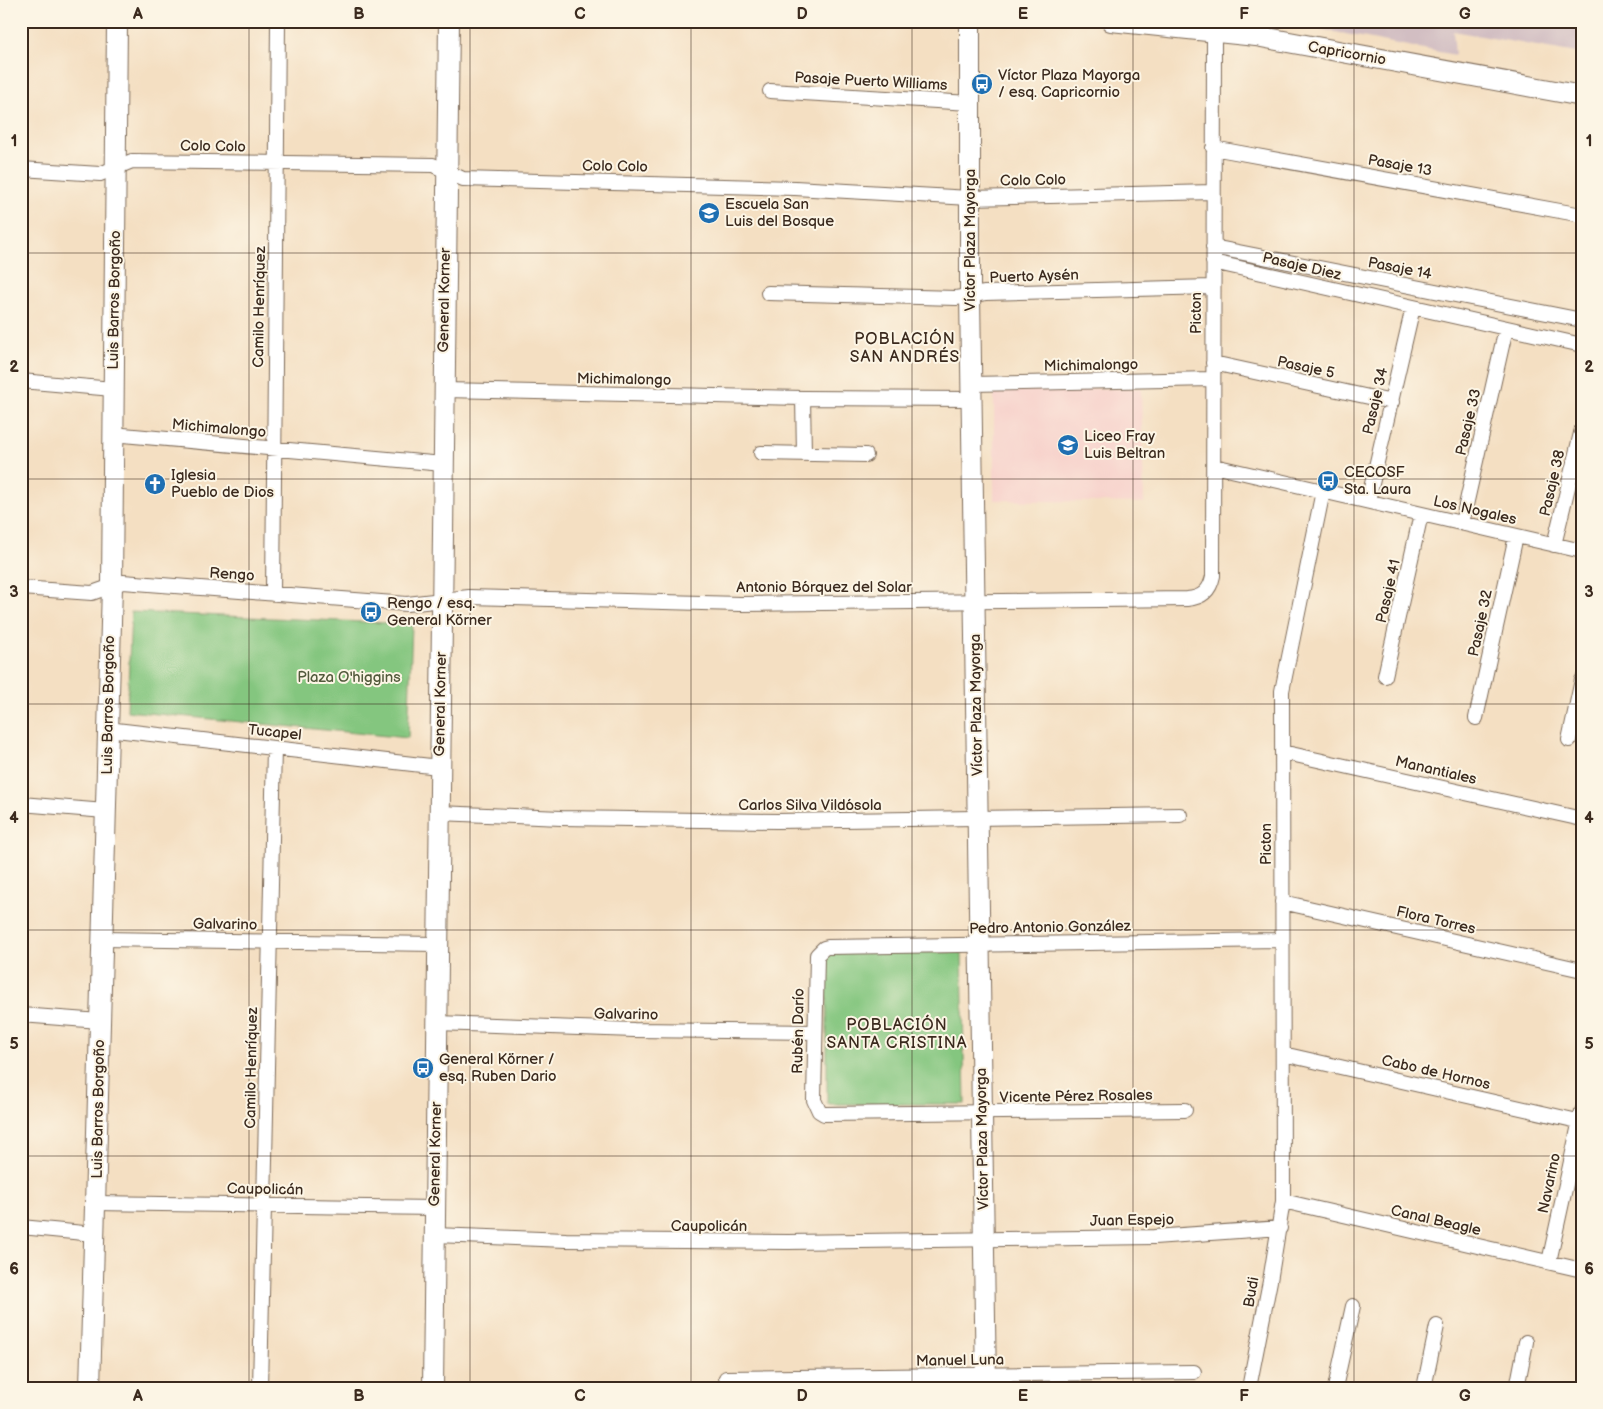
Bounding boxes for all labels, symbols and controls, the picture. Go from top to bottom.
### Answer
text: A [132,5,143,24]
text: B [353,5,365,24]
text: C [574,5,586,24]
text: D [796,5,808,24]
text: E [1018,5,1028,24]
text: F [1239,5,1249,24]
text: G [1459,5,1471,24]
street label: Capricornio [1306,37,1388,70]
place label: Víctor Plaza Mayorga / esq. Capricornio [998,66,1140,102]
street label: Pasaje Puerto Williams [794,68,949,95]
bus stop icon: Víctor Plaza Mayorga / esq. Capricornio [970,72,994,96]
text: 1 [11,132,17,151]
text: 1 [1586,132,1592,151]
street label: Colo Colo [180,136,246,157]
street label: Pasaje 13 [1366,151,1433,180]
street label: Colo Colo [582,156,648,177]
street label: Víctor Plaza Mayorga [961,169,980,311]
street label: Colo Colo [1000,170,1066,191]
place label: Escuela San Luis del Bosque [725,195,834,231]
school or university icon: Escuela San Luis del Bosque [697,201,721,225]
street label: Luis Barros Borgoño [104,230,125,370]
street label: Camilo Henríquez [249,245,270,368]
street label: General Korner [434,247,455,353]
street label: Pasaje Diez [1261,248,1344,285]
street label: Pasaje 14 [1366,253,1433,284]
street label: Puerto Aysén [989,265,1079,288]
street label: Picton [1187,292,1206,334]
district label: POBLACIÓN SAN ANDRÉS [850,328,960,367]
street label: Pasaje 5 [1275,352,1336,383]
street label: Michimalongo [1044,355,1138,376]
text: 2 [9,358,19,377]
text: 2 [1584,358,1594,377]
street label: Pasaje 34 [1359,366,1392,436]
street label: Michimalongo [577,369,671,390]
street label: Pasaje 33 [1452,387,1485,457]
street label: Michimalongo [171,415,267,442]
place label: Liceo Fray Luis Beltran [1084,427,1165,463]
school or university icon: Liceo Fray Luis Beltran [1056,433,1080,457]
street label: Pasaje 38 [1536,448,1569,518]
place label: CECOSF Sta. Laura [1344,463,1411,499]
place label: Iglesia Pueblo de Dios [171,466,274,502]
bus stop icon: CECOSF Sta. Laura [1316,469,1340,493]
church icon: Iglesia Pueblo de Dios [143,472,167,496]
street label: Los Nogales [1431,492,1519,529]
street label: Pasaje 41 [1372,557,1405,625]
street label: Rengo [209,563,255,586]
street label: Antonio Bórquez del Solar [736,578,912,597]
text: 3 [9,583,19,602]
text: 3 [1584,583,1594,602]
street label: Pasaje 32 [1464,588,1497,658]
place label: Rengo / esq. General Körner [387,594,492,630]
bus stop icon: Rengo / esq. General Körner [359,600,383,624]
street label: Víctor Plaza Mayorga [966,634,987,776]
street label: Luis Barros Borgoño [98,635,119,775]
street label: General Korner [430,651,451,757]
park label: Plaza O'higgins [297,668,401,687]
street label: Tucapel [247,720,303,745]
street label: Manantiales [1393,752,1479,789]
street label: Carlos Silva Vildósola [738,796,882,815]
text: 4 [9,809,19,828]
text: 4 [1584,809,1594,828]
street label: Picton [1257,823,1276,865]
street label: Flora Torres [1394,902,1478,939]
street label: Galvarino [193,914,257,935]
street label: Pedro Antonio González [969,917,1132,938]
street label: Rubén Darío [788,988,809,1074]
street label: Galvarino [594,1004,658,1025]
street label: Camilo Henríquez [241,1006,262,1129]
district label: POBLACIÓN SANTA CRISTINA [826,1014,968,1053]
text: 5 [9,1035,19,1054]
text: 5 [1584,1035,1594,1054]
street label: Luis Barros Borgoño [88,1039,109,1179]
place label: General Körner / esq. Ruben Dario [439,1050,557,1086]
street label: Cabo de Hornos [1380,1051,1493,1094]
bus stop icon: General Körner / esq. Ruben Dario [411,1056,435,1080]
street label: Víctor Plaza Mayorga [972,1068,993,1210]
street label: Vicente Pérez Rosales [999,1086,1153,1107]
street label: General Korner [425,1101,446,1207]
street label: Navarino [1534,1151,1565,1215]
street label: Caupolicán [227,1179,303,1200]
street label: Canal Beagle [1389,1201,1483,1240]
street label: Juan Espejo [1090,1210,1174,1231]
street label: Caupolicán [671,1217,747,1236]
text: 6 [9,1260,19,1279]
text: 6 [1584,1260,1594,1279]
street label: Budi [1239,1275,1264,1309]
street label: Manuel Luna [916,1350,1004,1371]
text: A [132,1387,143,1406]
text: B [353,1387,365,1406]
text: C [574,1387,586,1406]
text: D [796,1387,808,1406]
text: E [1018,1387,1028,1406]
text: F [1239,1387,1249,1406]
text: G [1459,1387,1471,1406]

